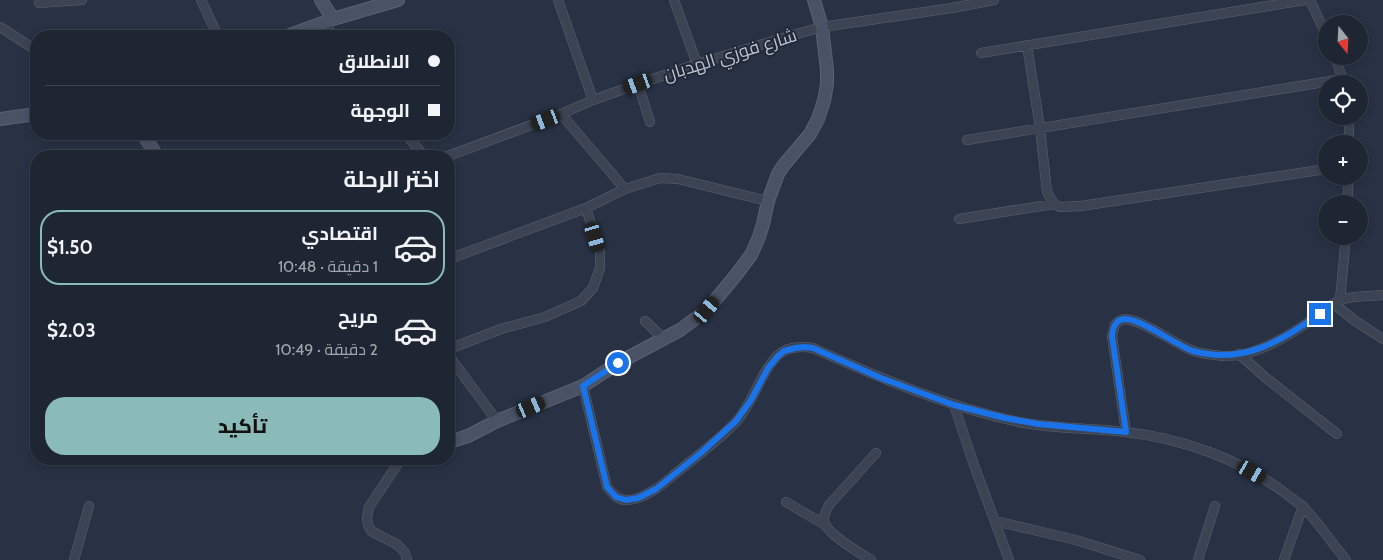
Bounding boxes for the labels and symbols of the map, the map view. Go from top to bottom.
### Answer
north arrow [1318,15,1368,65]
street label: شارع فوزي الهدبان [661,24,800,89]
car [621,72,654,96]
car [529,108,562,132]
car [583,220,606,254]
car [691,294,722,326]
route end [1309,303,1331,325]
route start [607,352,629,374]
car [514,394,547,420]
car [1235,458,1268,486]

